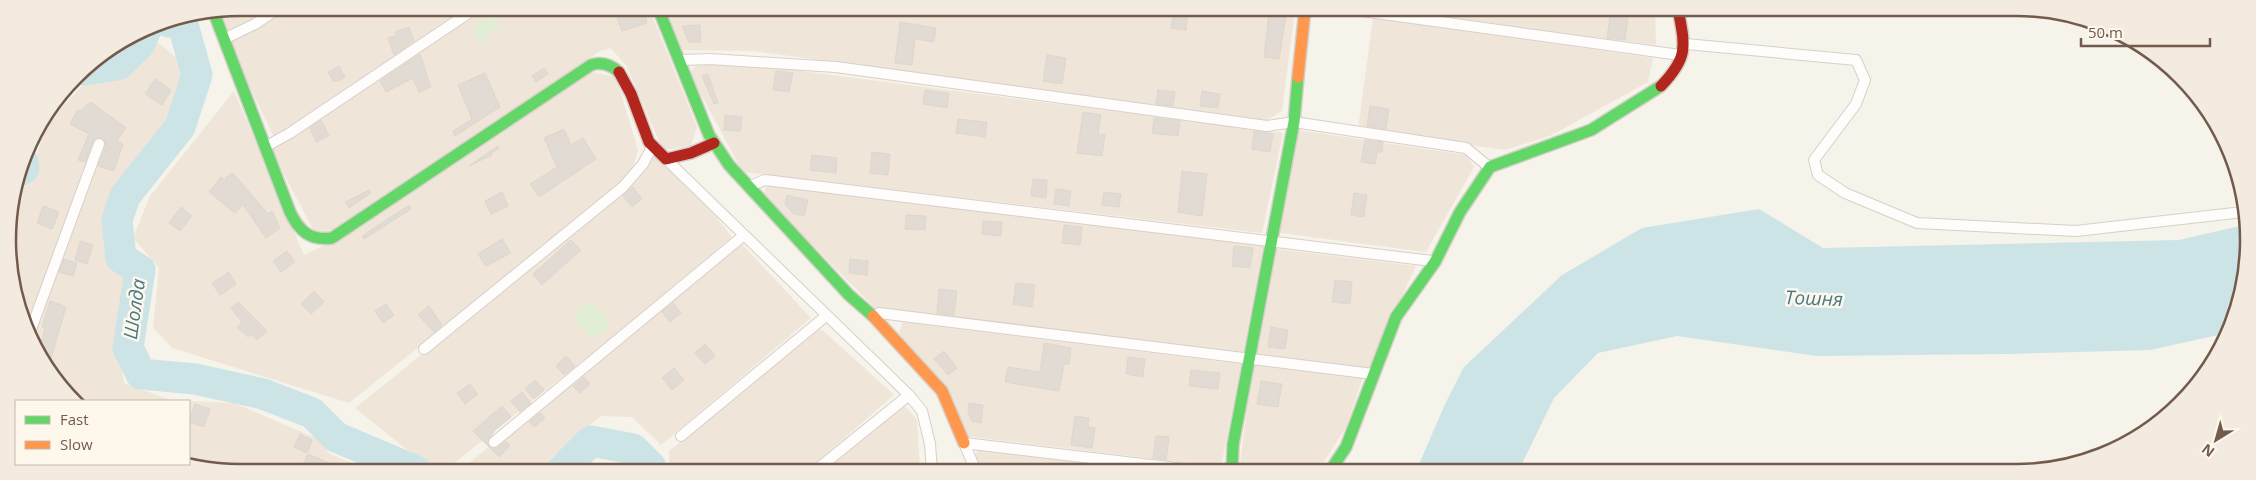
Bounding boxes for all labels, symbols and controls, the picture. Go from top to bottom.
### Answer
scale bar [2081,15,2210,47]
text: 50 m [2088,22,2123,42]
water label: Шолда [117,277,151,341]
water label: Тошня [1785,284,1843,312]
legend [15,400,190,465]
text: Fast [60,409,89,429]
north arrow [2191,415,2241,465]
text: Slow [60,434,93,454]
text: N [2198,440,2218,462]

